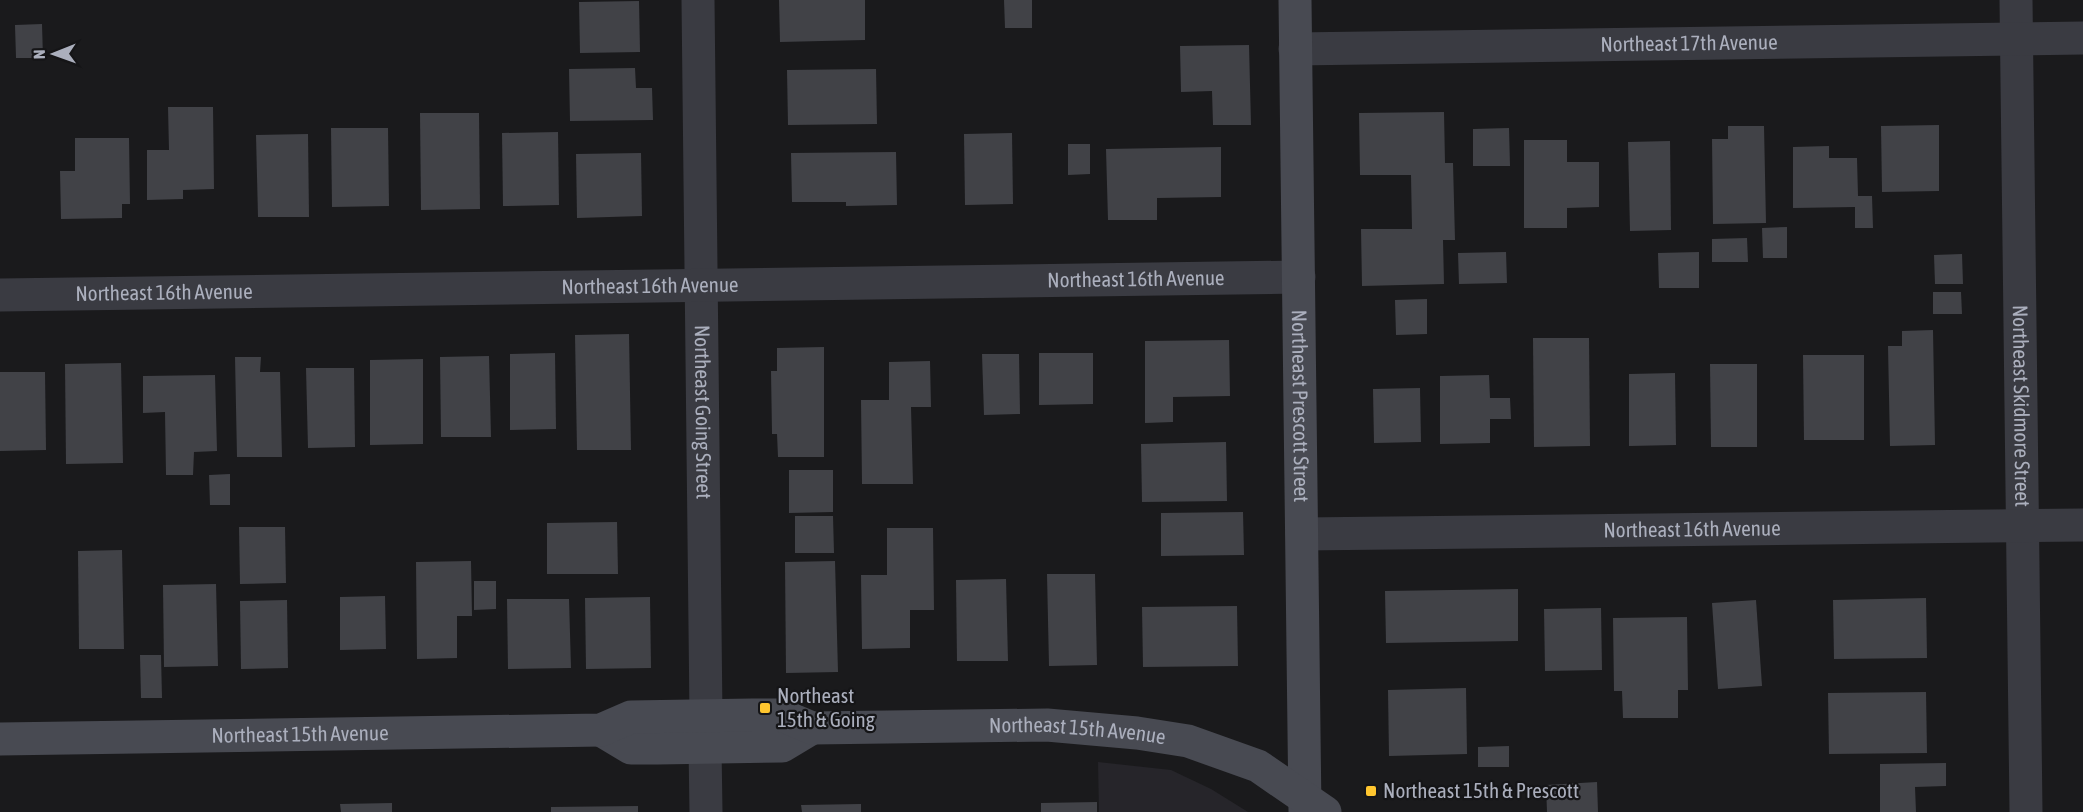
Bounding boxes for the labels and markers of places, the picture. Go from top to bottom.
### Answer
place label: Northeast 15th & Going [777,683,875,731]
marker: Northeast 15th & Going [758,701,772,715]
place label: Northeast 15th & Prescott [1383,778,1579,802]
marker: Northeast 15th & Prescott [1364,784,1378,798]

